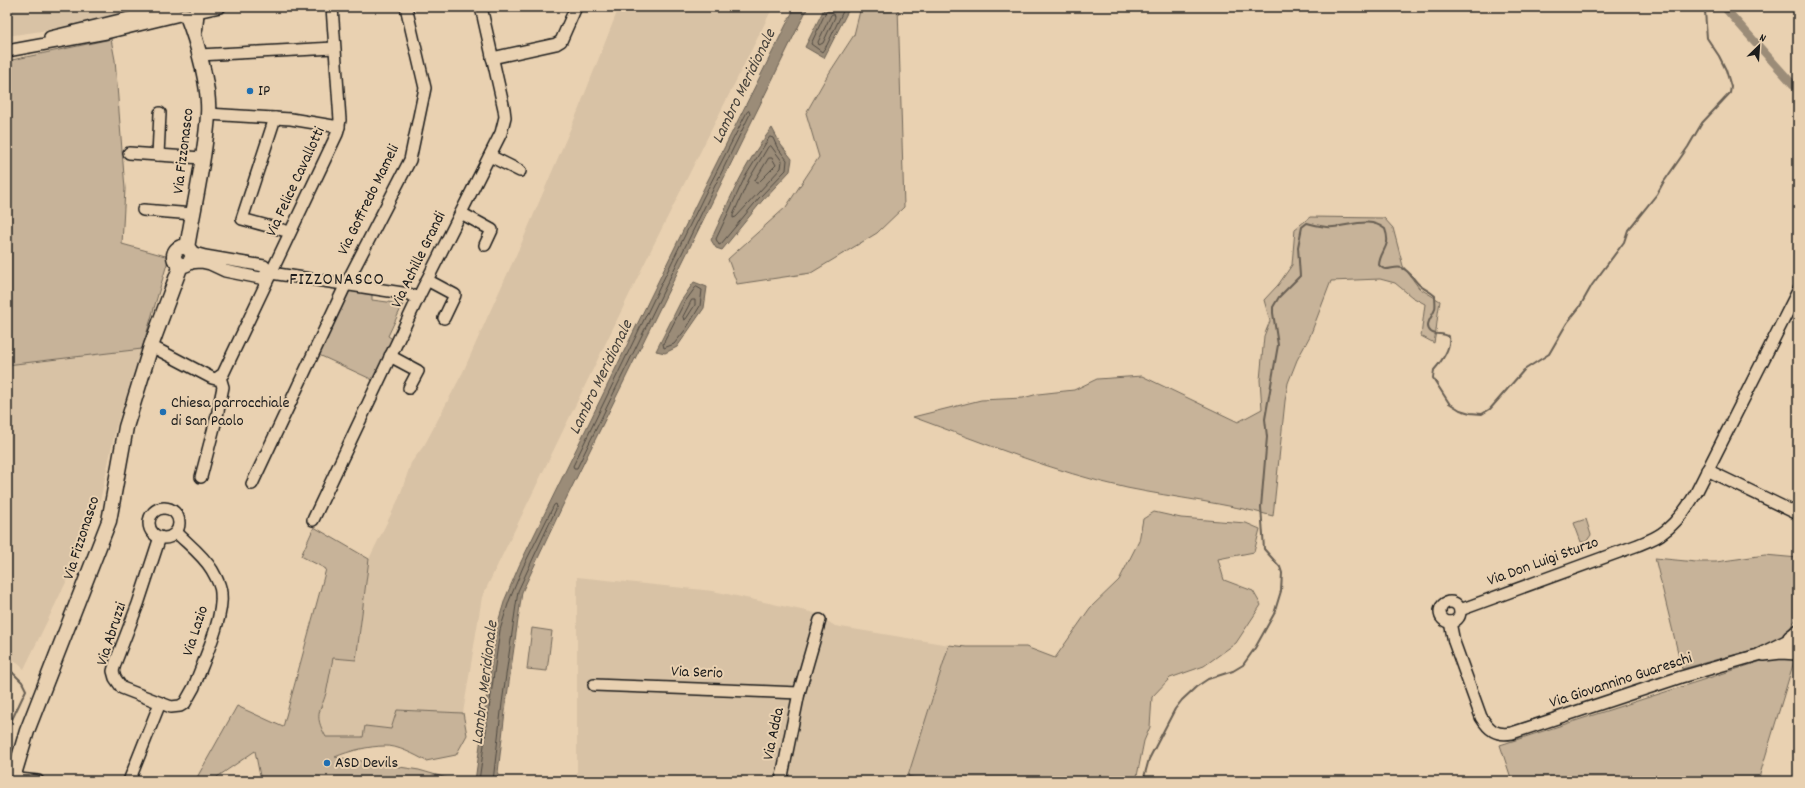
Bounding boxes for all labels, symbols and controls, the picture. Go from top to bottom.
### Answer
water label: Lambro Meridionale [707,24,784,148]
north arrow [1739,26,1779,66]
text: N [1757,30,1769,47]
place label: IP [258,80,270,103]
marker: IP [245,86,255,96]
street label: Via Fizzonasco [167,107,201,195]
street label: Via Felice Cavallotti [260,123,332,241]
street label: Via Goffredo Mameli [332,141,406,259]
street label: Via Achille Grandi [386,208,452,312]
district label: FIZZONASCO [289,268,385,293]
water label: Lambro Meridionale [564,315,641,439]
place label: Chiesa parrocchiale di San Paolo [171,392,289,433]
marker: Chiesa parrocchiale di San Paolo [158,407,168,417]
street label: Via Fizzonasco [58,493,106,583]
street label: Via Don Luigi Sturzo [1484,531,1602,593]
street label: Via Abruzzi [91,599,133,669]
street label: Via Lazio [177,603,215,659]
water label: Lambro Meridionale [466,618,506,746]
street label: Via Giovannino Guareschi [1547,647,1695,715]
street label: Via Serio [671,661,723,685]
street label: Via Adda [757,705,791,762]
place label: ASD Devils [335,752,398,775]
marker: ASD Devils [322,758,332,768]

